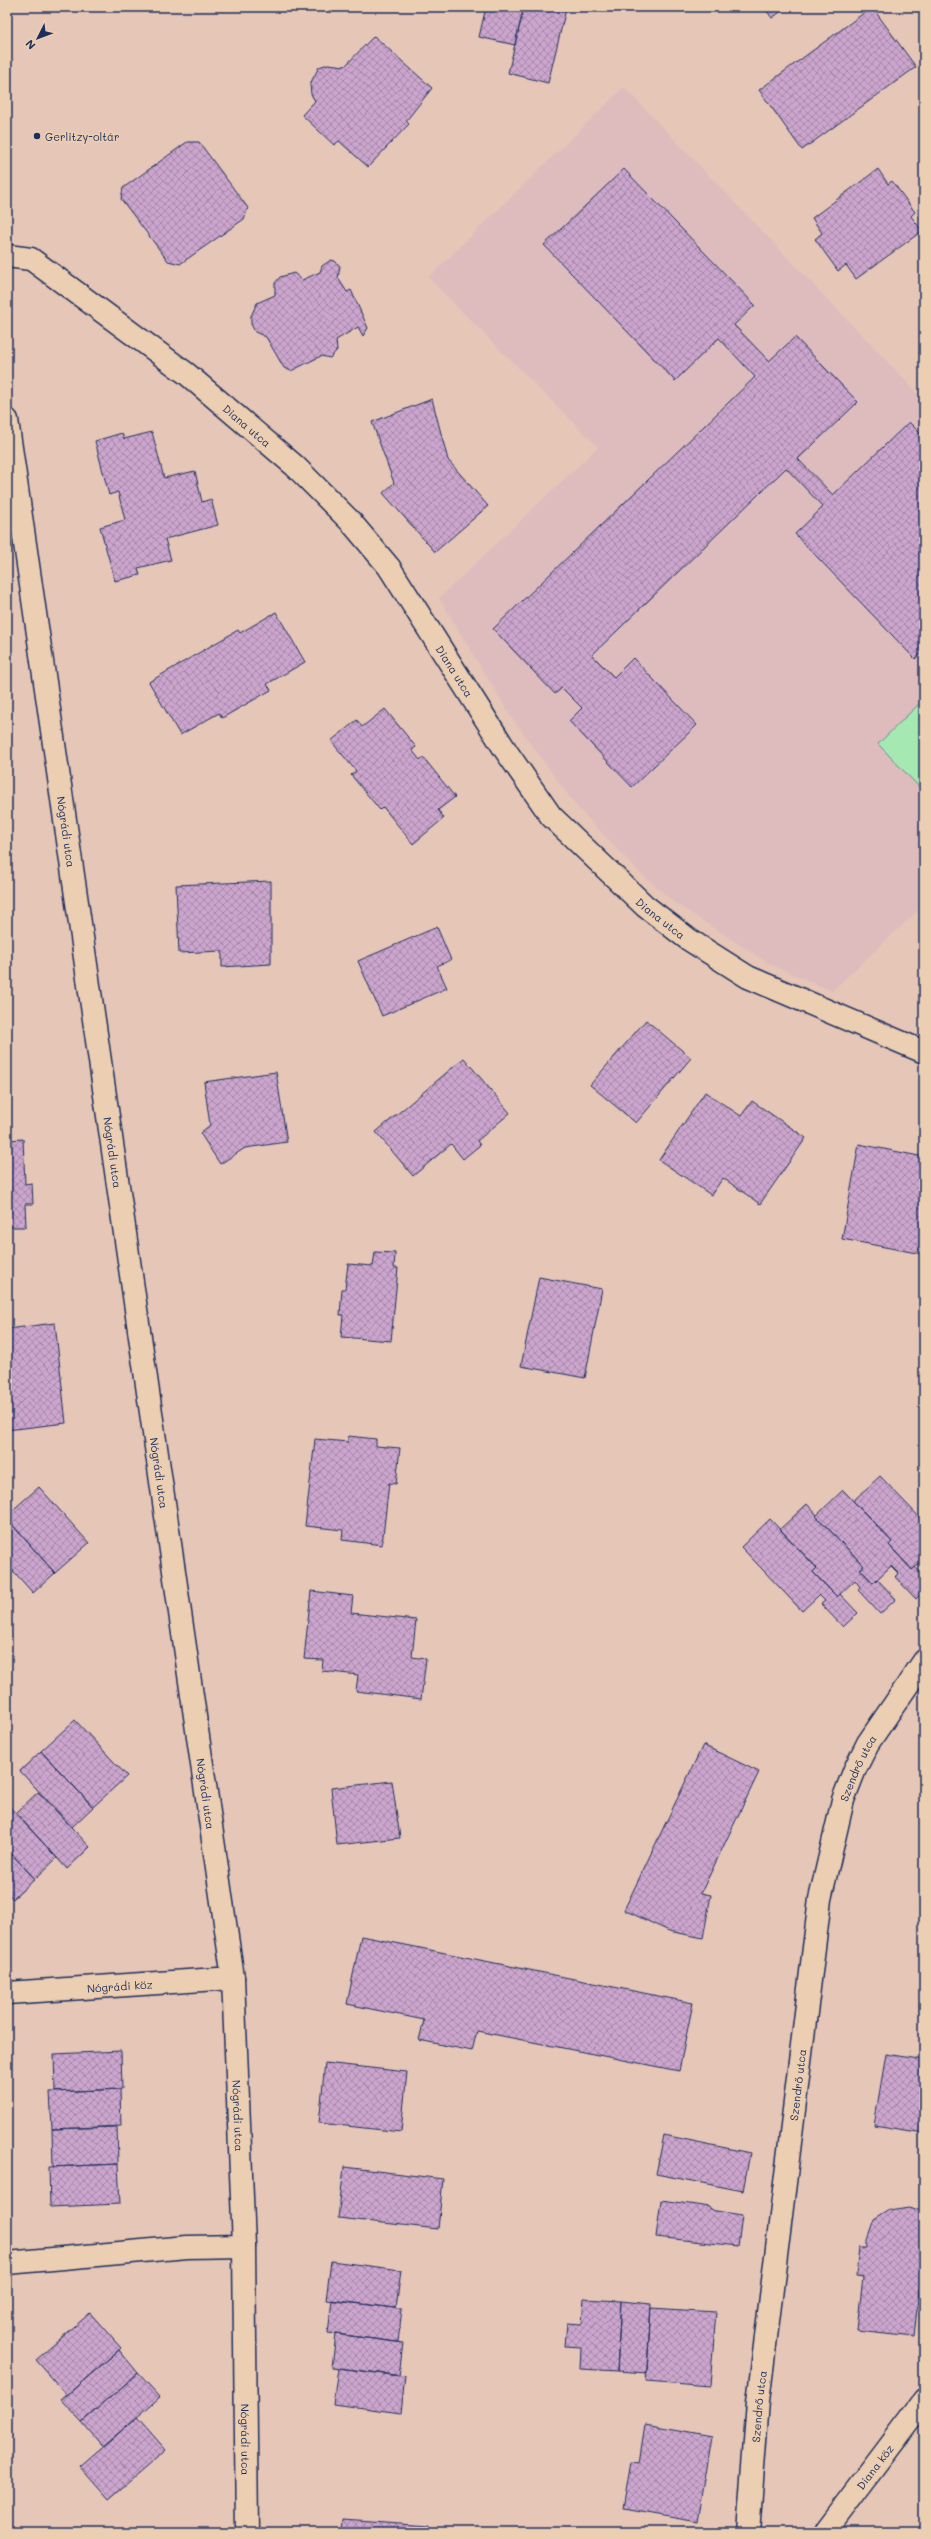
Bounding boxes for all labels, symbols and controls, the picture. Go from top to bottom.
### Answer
north arrow [18,18,58,58]
text: N [22,37,39,53]
place label: Gerlitzy-oltár [45,129,119,144]
marker: Gerlitzy-oltár [32,131,42,141]
street label: Diana utca [220,401,274,450]
street label: Diana utca [433,642,477,700]
street label: Nógrádi utca [54,795,79,868]
street label: Diana utca [633,894,689,942]
street label: Nógrádi utca [101,1116,126,1189]
street label: Nógrádi utca [147,1437,172,1510]
street label: Szendrő utca [836,1731,879,1803]
street label: Nógrádi utca [194,1757,219,1830]
street label: Nógrádi köz [86,1976,153,1995]
street label: Szendrő utca [785,2048,809,2121]
street label: Nógrádi utca [230,2080,248,2152]
street label: Szendrő utca [747,2370,769,2443]
street label: Nógrádi utca [238,2404,254,2475]
street label: Diana köz [853,2441,896,2492]

